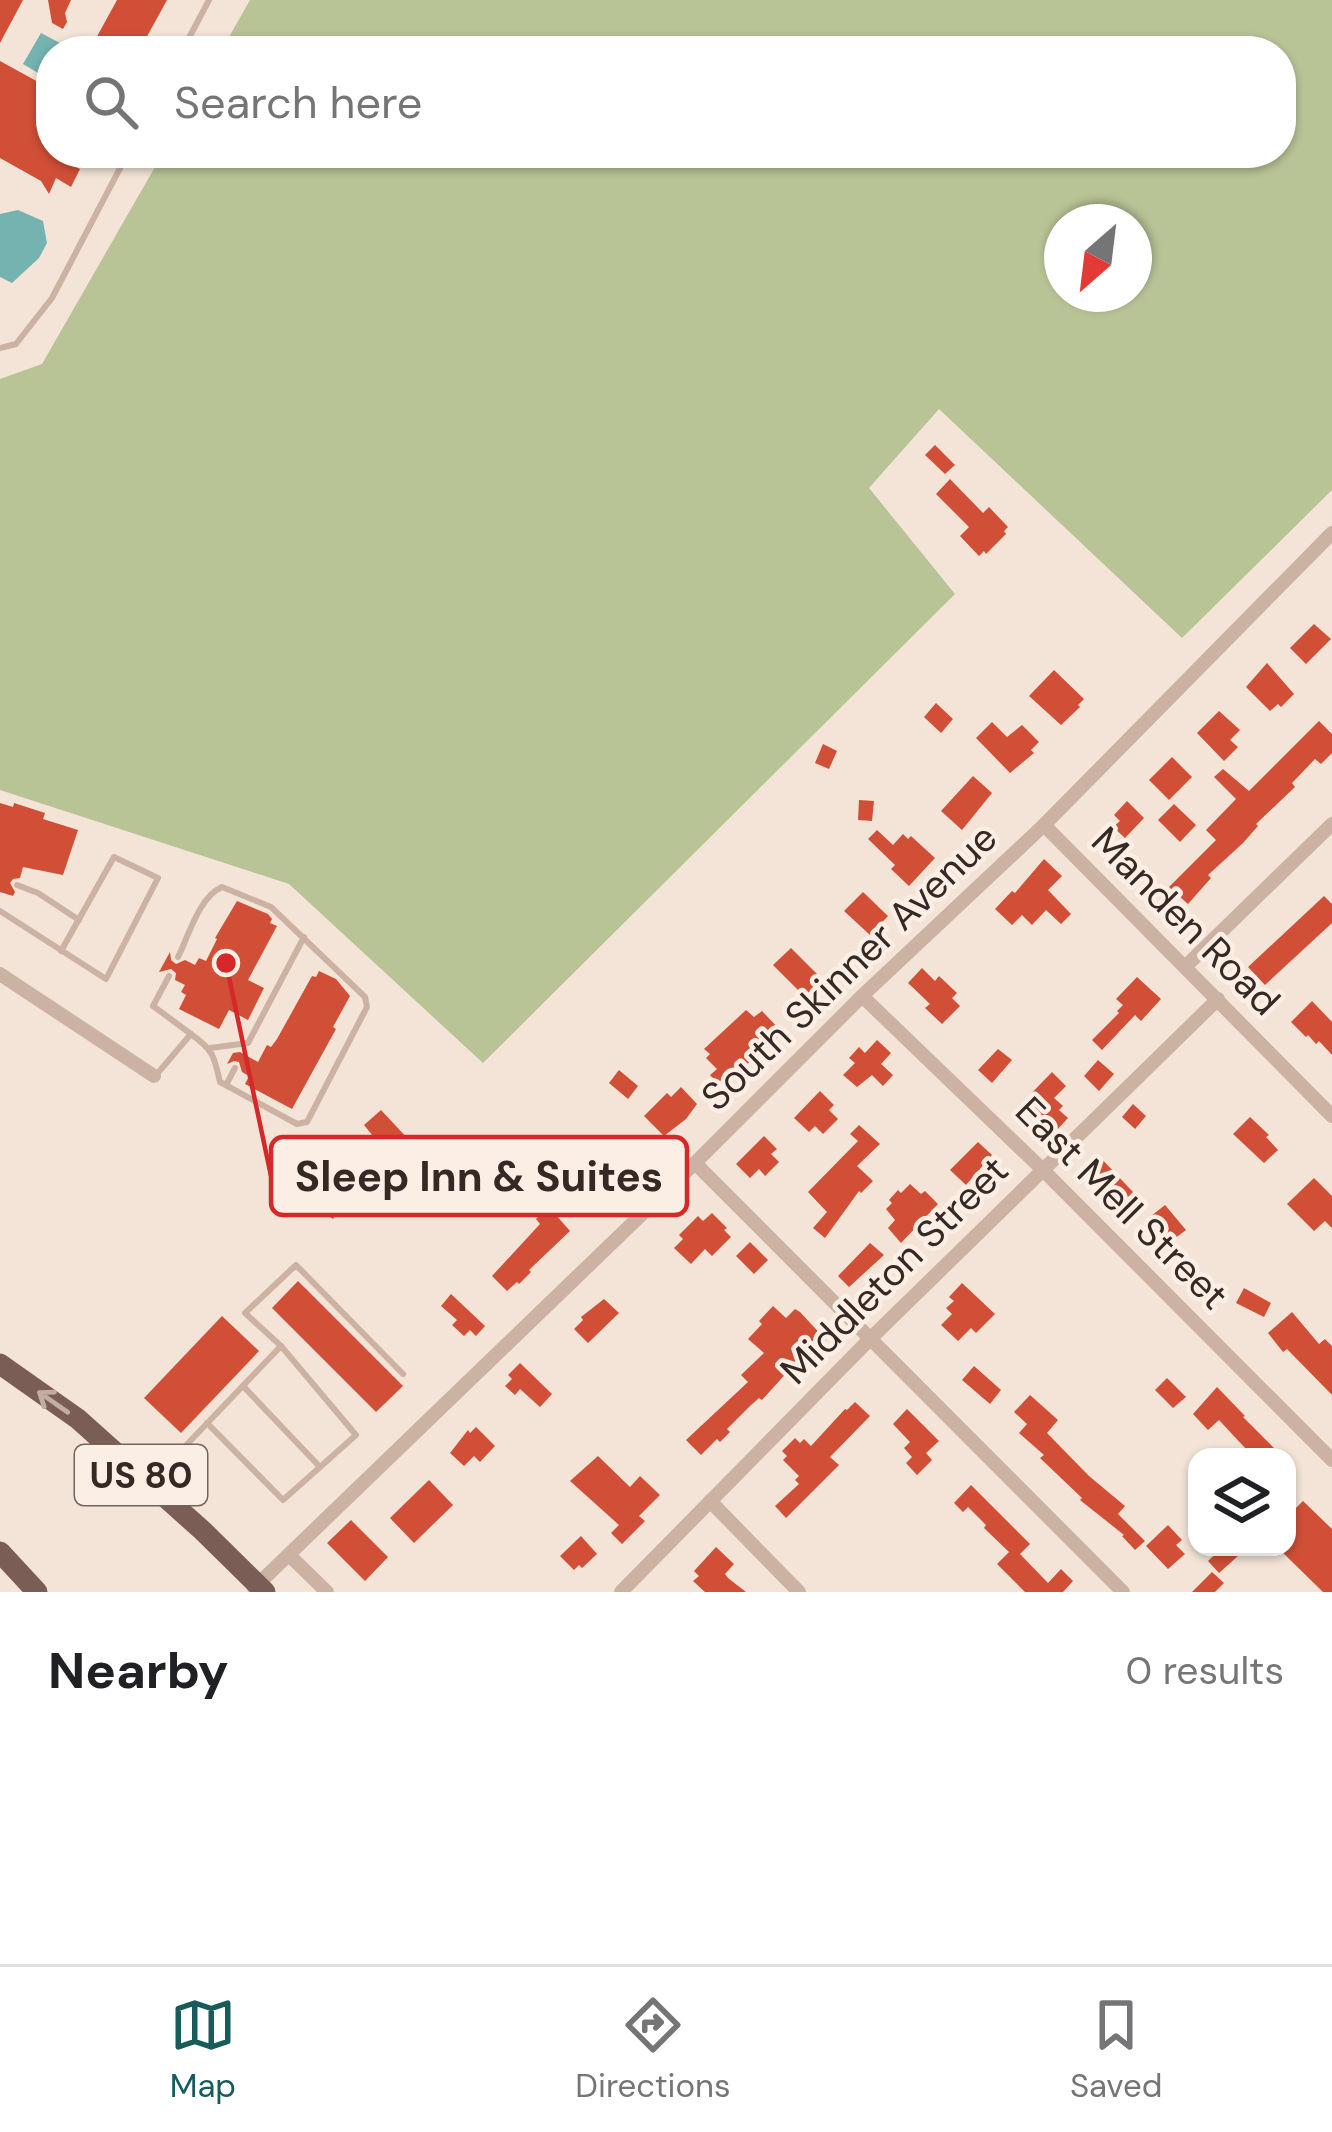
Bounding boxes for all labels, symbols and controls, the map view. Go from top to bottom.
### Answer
search box [36,36,1296,168]
icon: search [78,69,144,135]
text: Search here [174,73,422,132]
north arrow [1044,204,1152,312]
street label: South Skinner Avenue [690,812,1008,1122]
street label: Manden Road [1081,816,1291,1026]
street label: East Mell Street [1005,1086,1239,1320]
callout: Sleep Inn & Suites [271,1137,687,1215]
street label: Middleton Street [769,1145,1019,1395]
text: Sleep Inn & Suites [295,1149,663,1204]
one-way arrow [37,1389,70,1415]
road number: US 80 [75,1445,207,1505]
map controls [1188,1448,1296,1556]
button: layers [1188,1448,1296,1556]
text: Nearby [48,1637,229,1704]
text: 0 results [1126,1645,1284,1696]
tab: Map [170,1992,236,2107]
tab: Directions [575,1992,731,2107]
tab: Saved [1070,1992,1162,2107]

